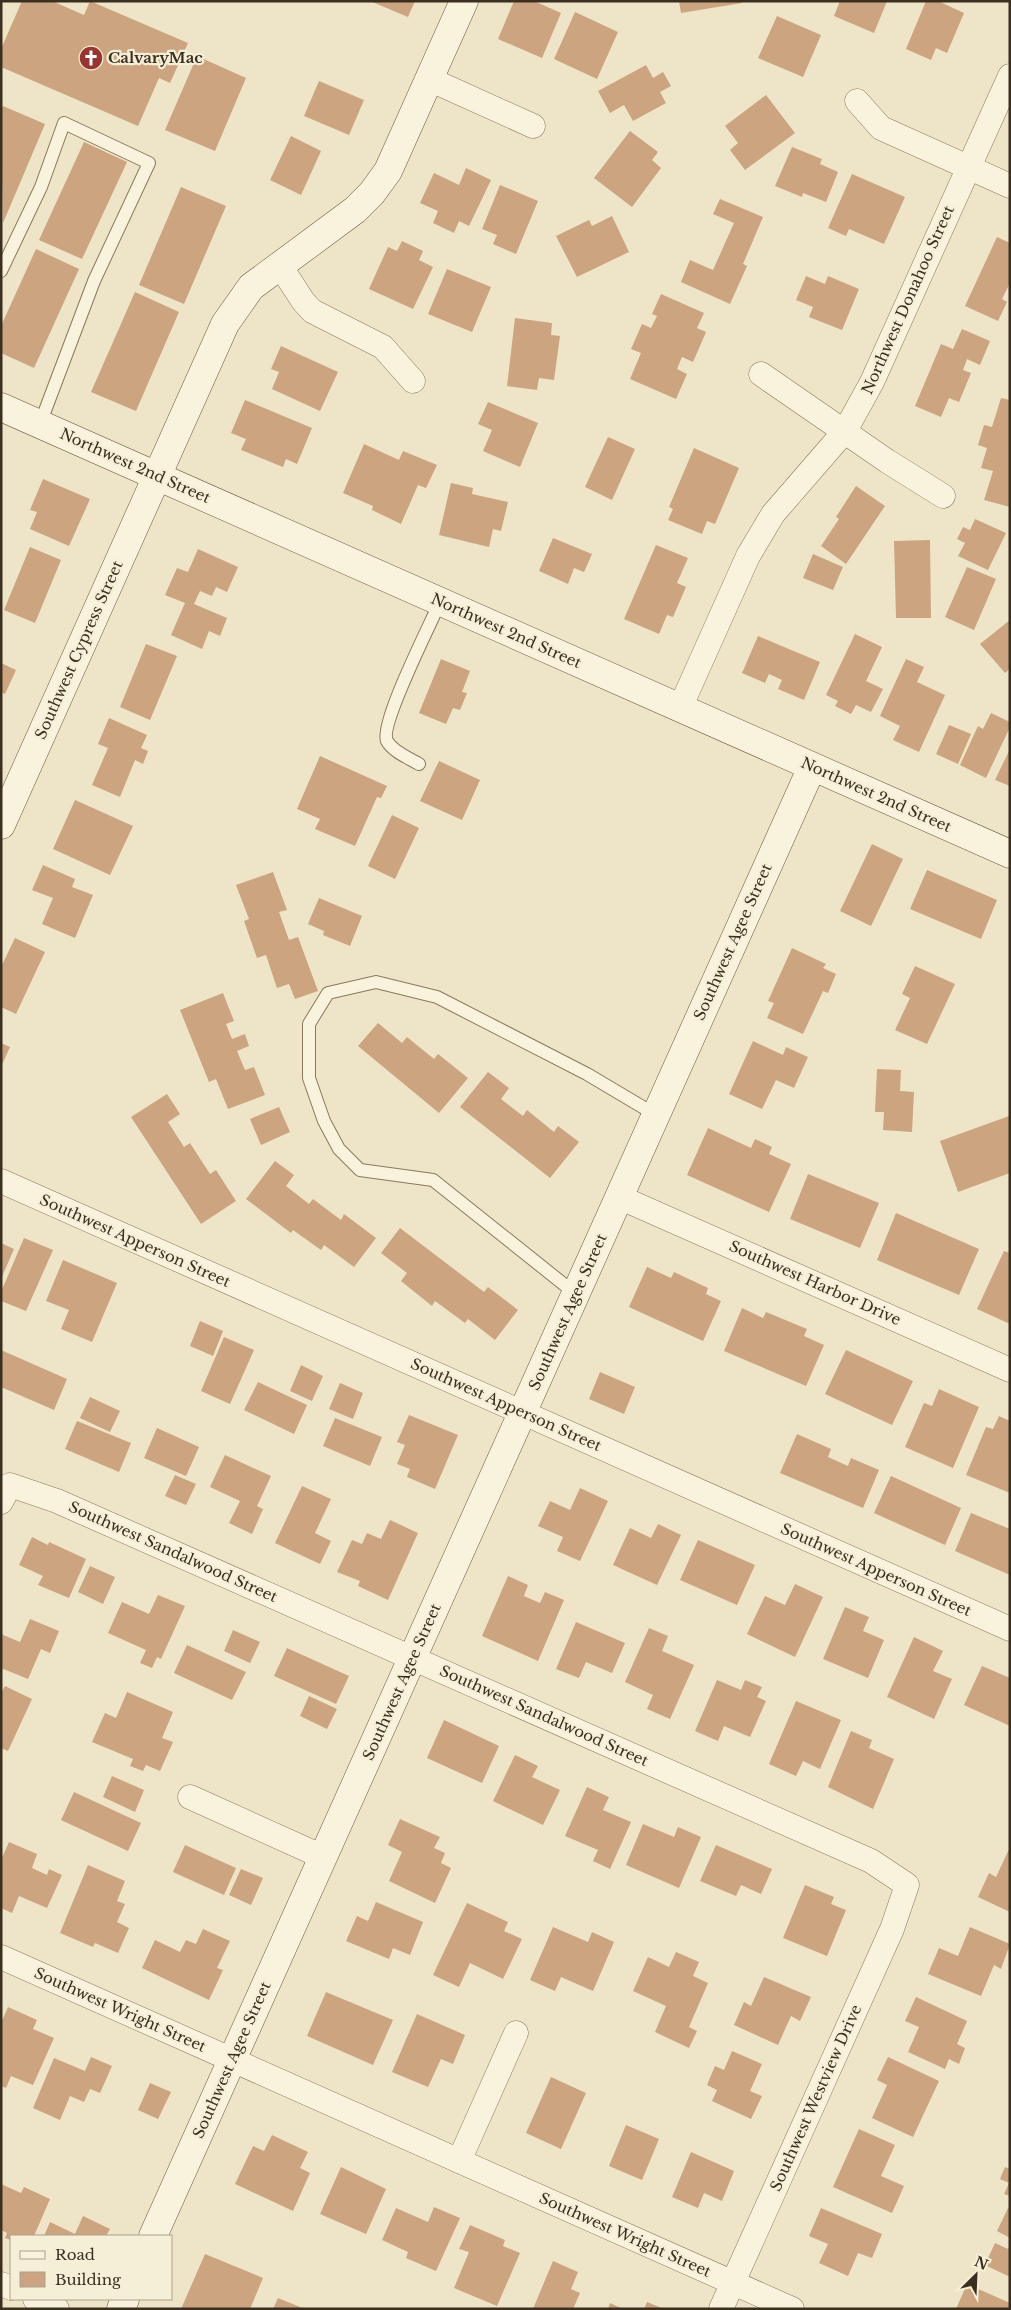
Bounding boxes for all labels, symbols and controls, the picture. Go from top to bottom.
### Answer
church icon: CalvaryMac [78,45,104,71]
place label: CalvaryMac [108,48,203,67]
street label: Northwest Donahoo Street [857,202,958,397]
street label: Northwest 2nd Street [57,424,214,507]
street label: Southwest Cypress Street [31,557,127,742]
street label: Northwest 2nd Street [428,589,585,672]
street label: Northwest 2nd Street [798,753,955,836]
street label: Southwest Agee Street [689,860,776,1023]
street label: Southwest Apperson Street [37,1190,234,1291]
street label: Southwest Agee Street [524,1230,611,1393]
street label: Southwest Harbor Drive [726,1236,904,1329]
street label: Southwest Apperson Street [408,1354,605,1455]
street label: Southwest Sandalwood Street [66,1497,281,1606]
street label: Southwest Apperson Street [778,1519,975,1620]
street label: Southwest Agee Street [358,1600,445,1763]
street label: Southwest Sandalwood Street [437,1661,652,1770]
street label: Southwest Wright Street [31,1963,209,2056]
street label: Southwest Agee Street [188,1978,275,2141]
street label: Southwest Westview Drive [766,2002,865,2194]
street label: Southwest Wright Street [536,2188,714,2281]
legend [10,2235,172,2300]
text: Road [55,2245,95,2264]
north arrow [951,2250,1001,2300]
text: N [972,2252,991,2274]
text: Building [55,2270,122,2289]

